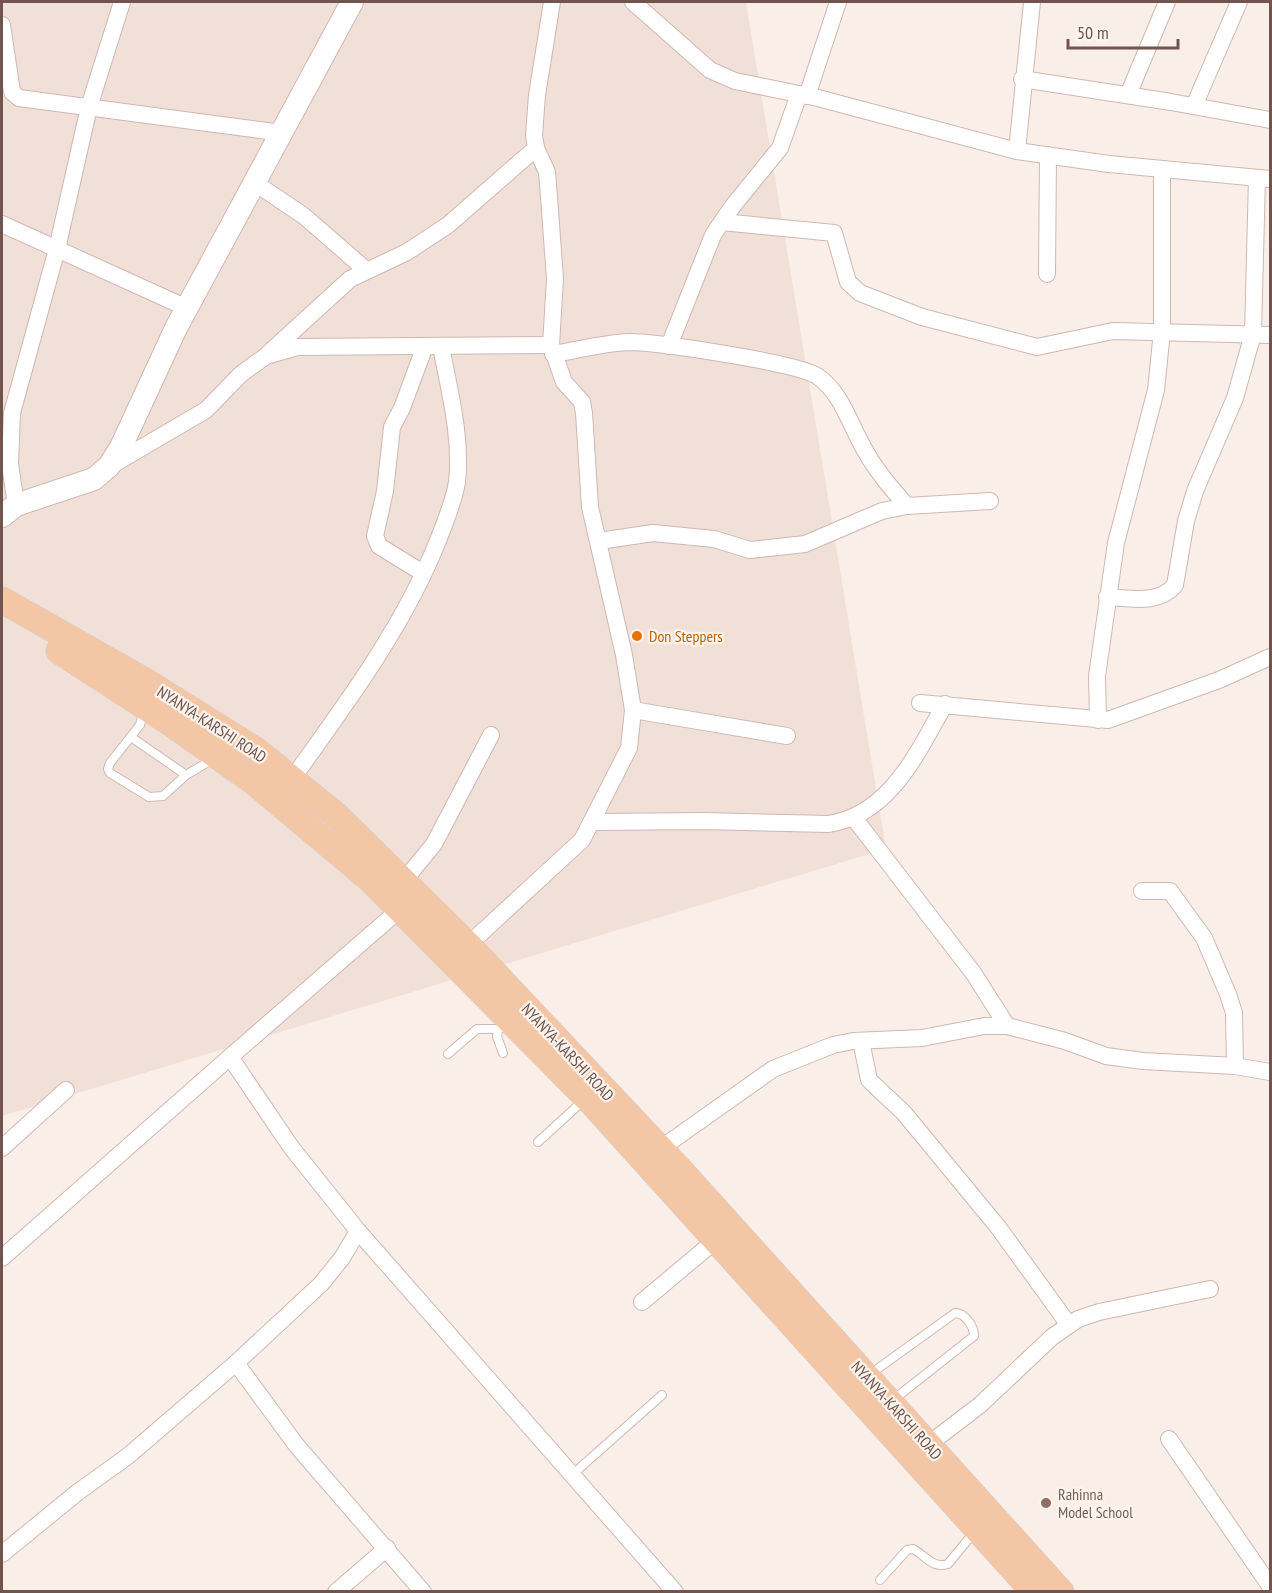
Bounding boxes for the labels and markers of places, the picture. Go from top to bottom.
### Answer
place label: Don Steppers [649,626,723,646]
marker: Don Steppers [630,629,644,643]
place label: Rahinna Model School [1058,1484,1133,1522]
marker: Rahinna Model School [1039,1496,1053,1510]

